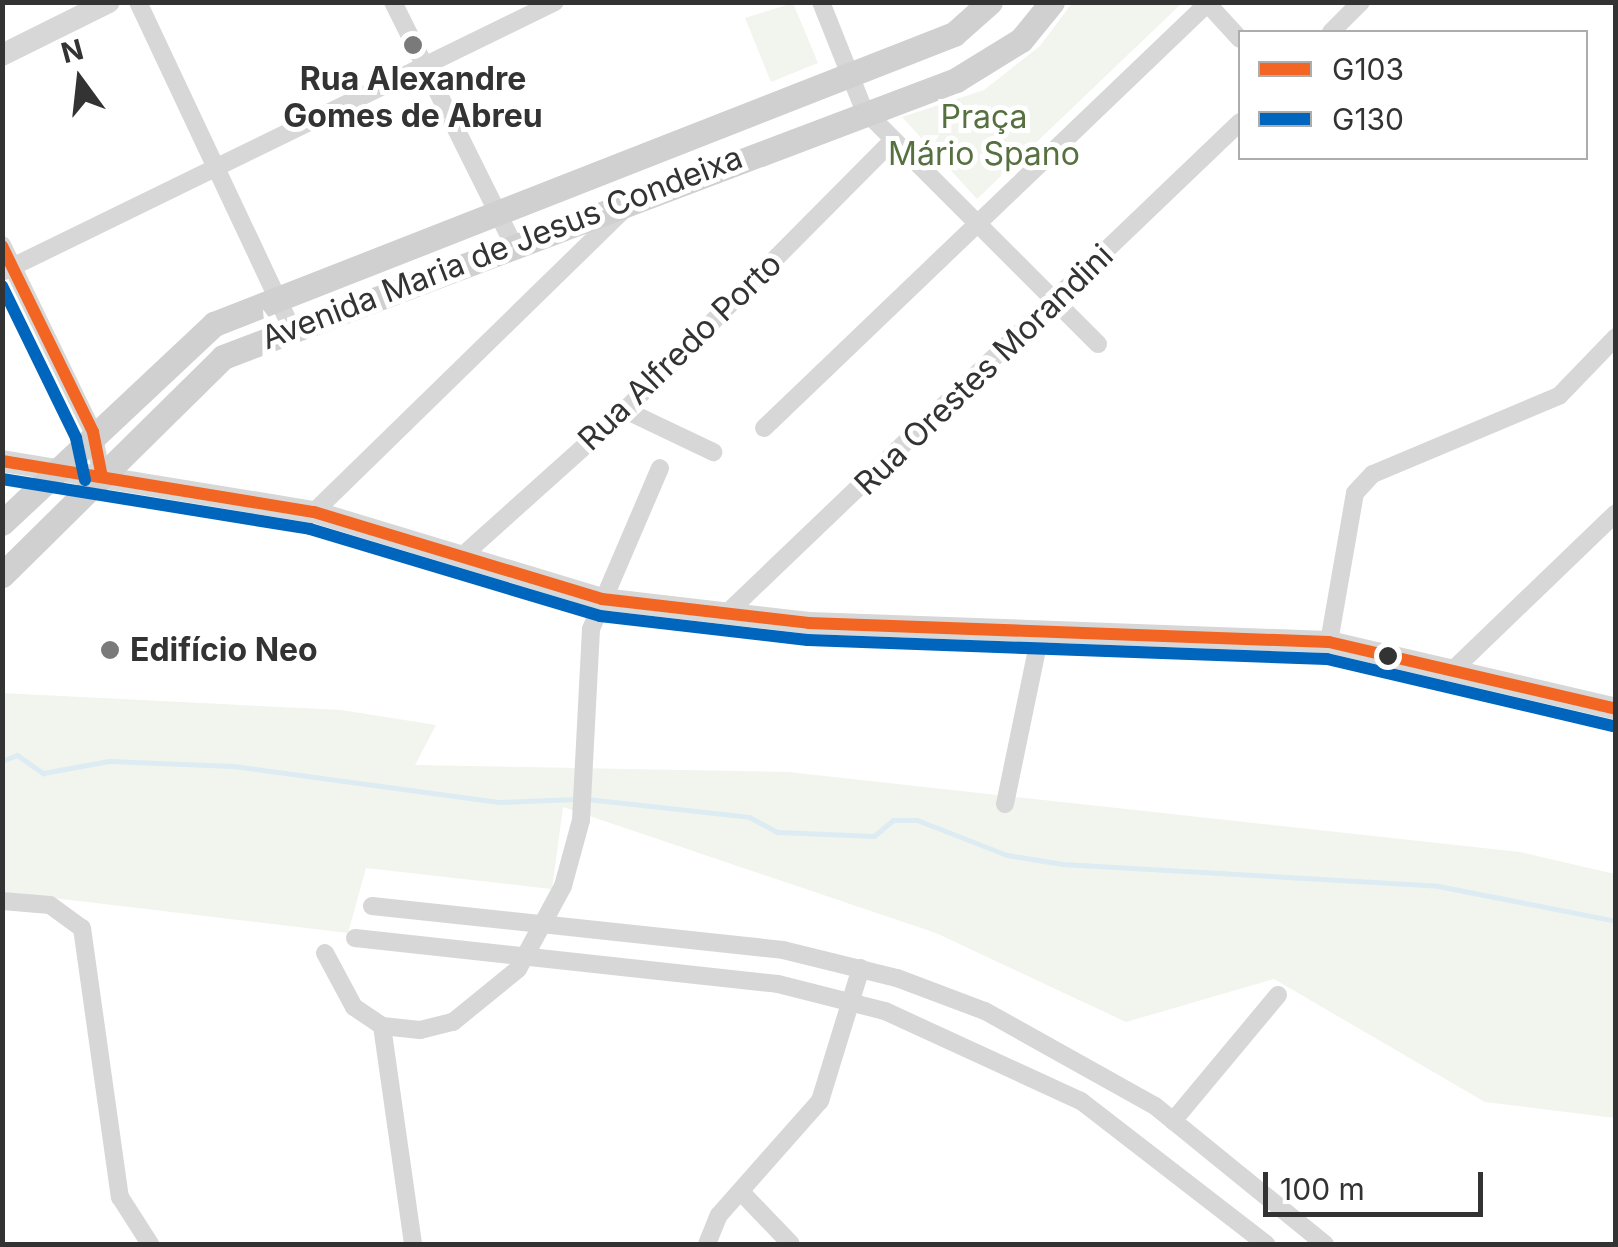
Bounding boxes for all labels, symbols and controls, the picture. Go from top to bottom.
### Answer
north arrow [30,30,130,130]
legend [1238,30,1588,160]
text: N [58,32,87,70]
marker: Rua Alexandre Gomes de Abreu [402,34,424,56]
text: G103 [1332,51,1404,87]
place label: Rua Alexandre Gomes de Abreu [283,61,543,136]
park label: Praça Mário Spano [888,99,1080,174]
text: G130 [1332,101,1404,137]
street label: Avenida Maria de Jesus Condeixa [256,138,748,358]
street label: Rua Orestes Morandini [847,237,1121,503]
street label: Rua Alfredo Porto [570,245,790,459]
place label: Edifício Neo [130,631,318,669]
marker: Edifício Neo [99,639,121,661]
unlabelled marker [1378,646,1398,666]
scale bar [1268,1152,1488,1214]
text: 100 m [1280,1171,1365,1207]

